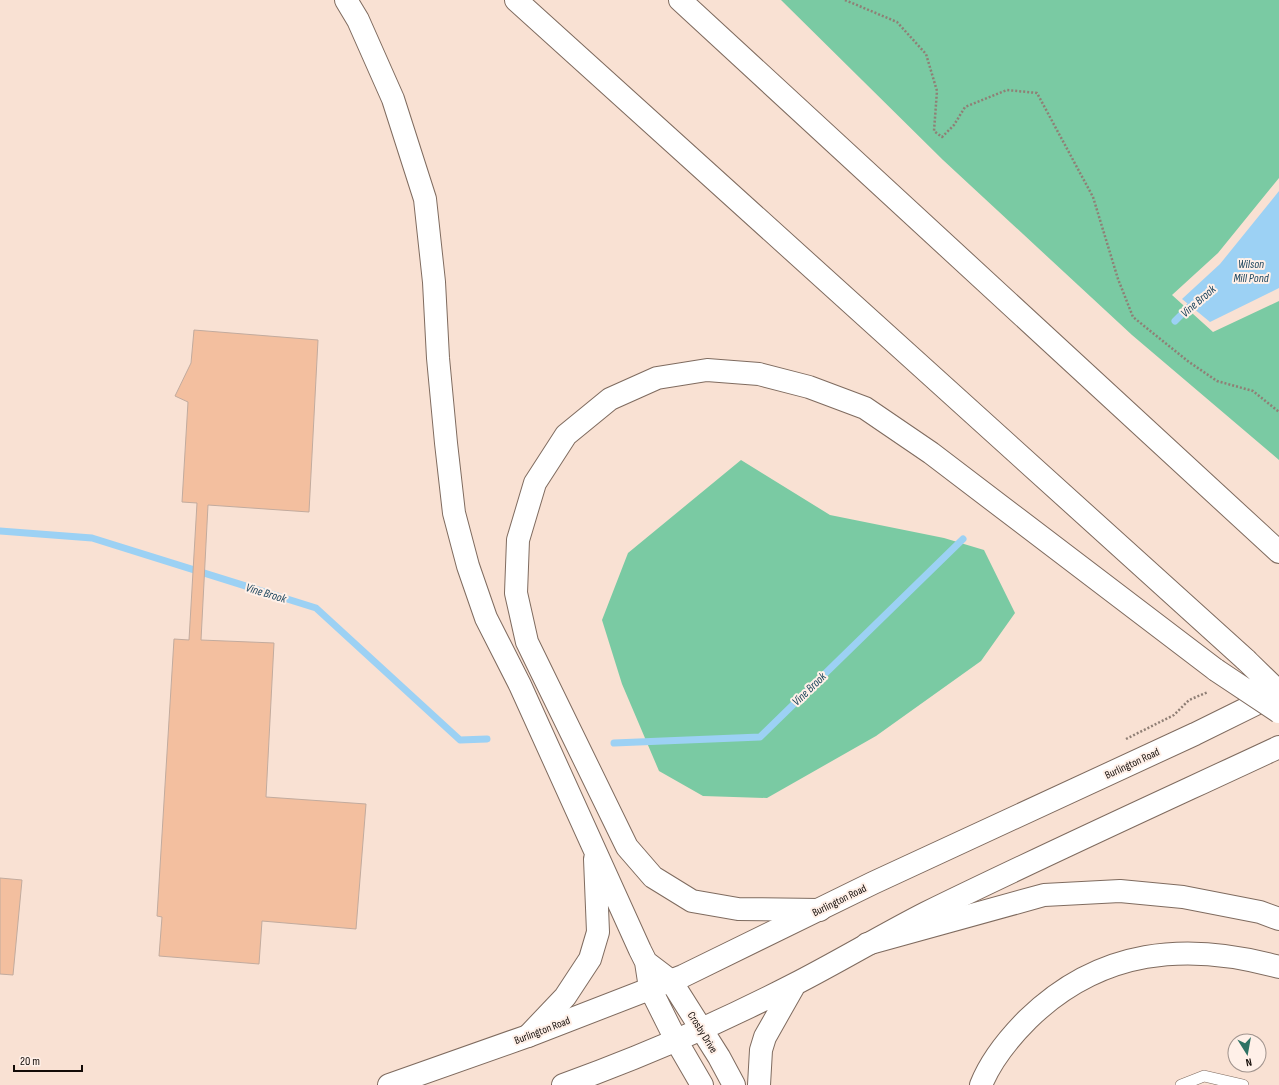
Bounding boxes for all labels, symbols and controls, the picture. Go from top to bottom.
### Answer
water label: Wilson Mill Pond [1233,257,1270,286]
water label: Vine Brook [1178,282,1219,321]
water label: Vine Brook [244,580,288,607]
water label: Vine Brook [789,669,830,709]
street label: Burlington Road [1103,745,1162,782]
street label: Burlington Road [810,882,869,919]
street label: Crosby Drive [685,1009,720,1055]
street label: Burlington Road [512,1014,572,1047]
north arrow [1227,1033,1267,1073]
scale bar [14,1047,82,1073]
text: 20 m [20,1054,40,1069]
text: N [1245,1055,1253,1069]

